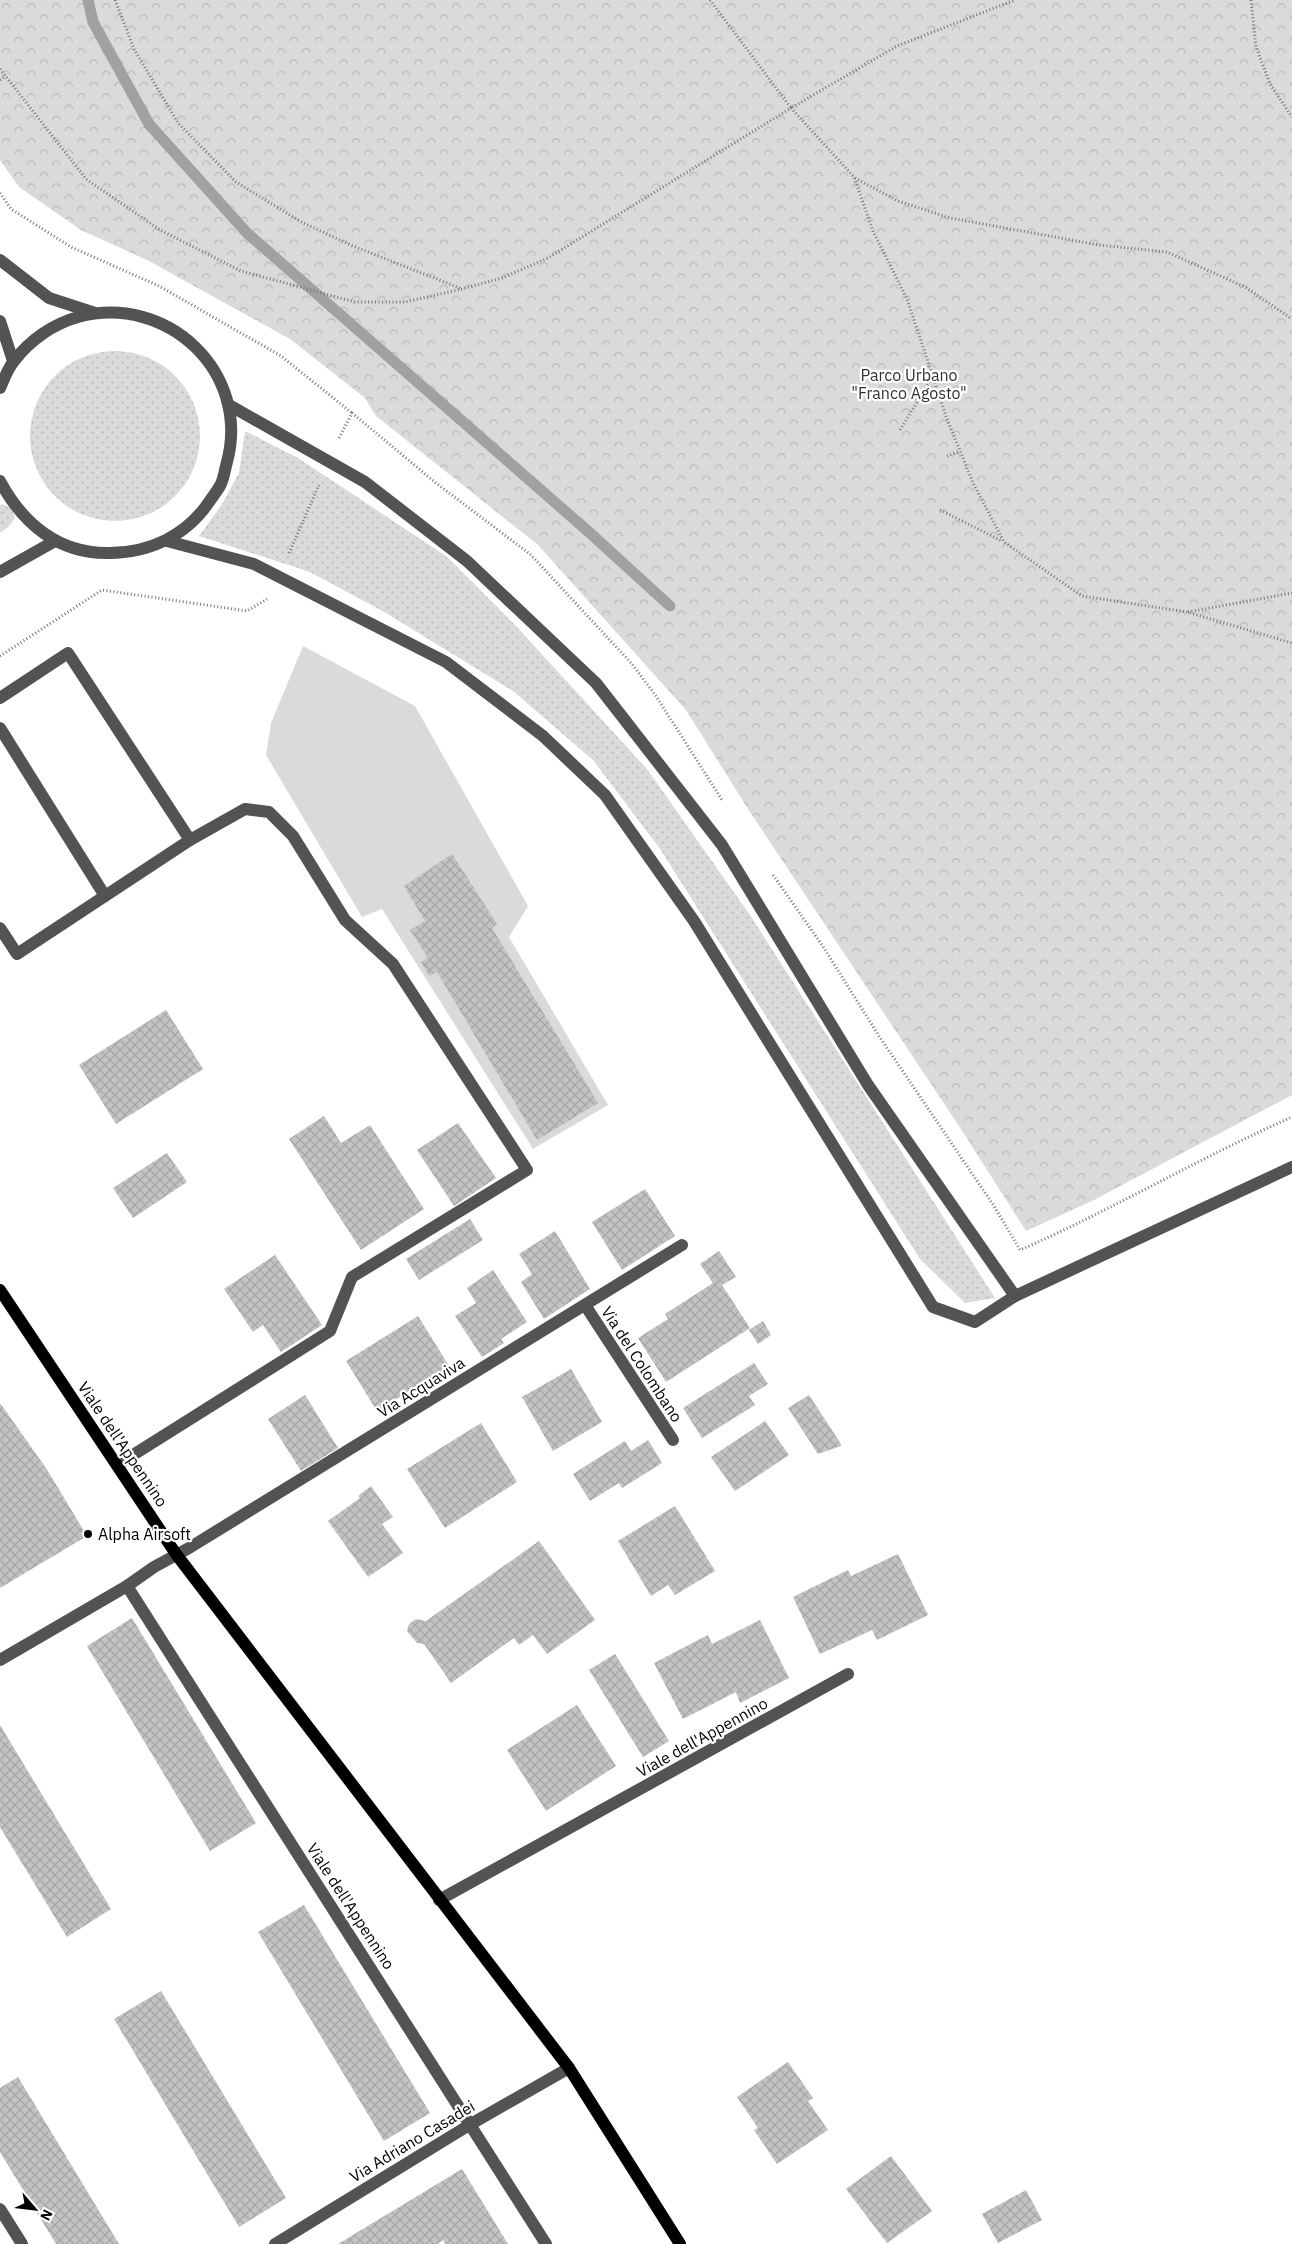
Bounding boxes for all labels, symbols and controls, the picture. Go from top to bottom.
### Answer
park label: Parco Urbano "Franco Agosto" [851,365,967,403]
street label: Via del Colombano [597,1302,687,1426]
street label: Via Acquaviva [374,1352,469,1422]
street label: Viale dell'Appennino [74,1378,172,1510]
place label: Alpha Airsoft [98,1524,191,1544]
marker: Alpha Airsoft [82,1528,94,1540]
street label: Viale dell'Appennino [633,1693,771,1781]
street label: Viale dell'Appennino [303,1839,399,1973]
street label: Via Adriano Casadei [346,2096,478,2186]
north arrow [10,2184,60,2234]
text: N [36,2206,57,2224]

